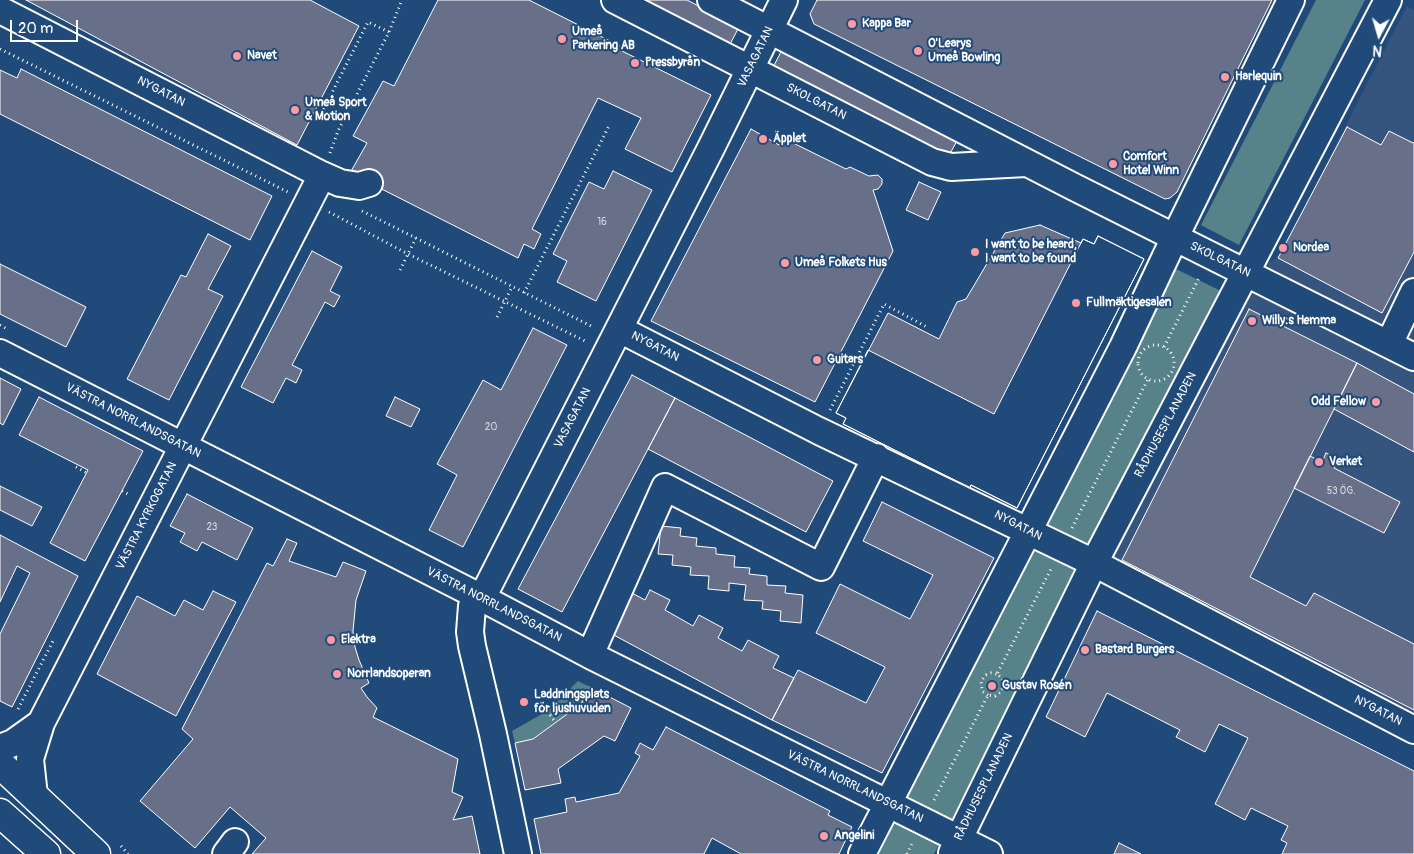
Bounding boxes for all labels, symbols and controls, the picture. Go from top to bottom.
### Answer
scale bar [12,10,80,42]
north arrow [1354,10,1404,60]
place label: Kappa Bar [862,17,911,31]
marker: Kappa Bar [846,18,858,30]
text: 20 m [18,19,53,38]
street label: VASAGATAN [735,24,777,90]
place label: Umeå Parkering AB [572,25,635,53]
marker: Umeå Parkering AB [556,33,568,45]
place label: O'Learys Umeå Bowling [928,37,1000,65]
text: N [1372,41,1383,59]
marker: O'Learys Umeå Bowling [912,45,924,57]
place label: Navet [247,49,277,63]
marker: Navet [231,50,243,62]
place label: Pressbyrån [645,56,700,70]
marker: Pressbyrån [629,57,641,69]
place label: Harlequin [1235,70,1282,84]
marker: Harlequin [1219,71,1231,83]
street label: NYGATAN [135,74,187,110]
street label: SKOLGATAN [784,81,848,123]
place label: Umeå Sport & Motion [305,96,367,124]
marker: Umeå Sport & Motion [289,104,301,116]
place label: Äpplet [773,132,806,146]
marker: Äpplet [757,133,769,145]
place label: Comfort Hotel Winn [1123,150,1179,178]
marker: Comfort Hotel Winn [1107,158,1119,170]
house number: 16 [597,216,607,228]
place label: I want to be heard, I want to be found [985,238,1077,266]
street label: SKOLGATAN [1187,239,1253,281]
place label: Nordea [1293,241,1329,255]
marker: Nordea [1277,242,1289,254]
marker: I want to be heard, I want to be found [969,246,981,258]
place label: Umeå Folkets Hus [795,256,887,270]
marker: Umeå Folkets Hus [779,257,791,269]
place label: Fullmäktigesalen [1086,296,1172,310]
marker: Fullmäktigesalen [1070,297,1082,309]
place label: Willy:s Hemma [1262,314,1336,328]
marker: Willy:s Hemma [1246,315,1258,327]
street label: NYGATAN [629,329,681,365]
place label: Guitars [827,353,863,367]
marker: Guitars [811,354,823,366]
street label: RÅDHUSESPLANADEN [1132,370,1200,480]
street label: VÄSTRA NORRLANDSGATAN [63,381,203,461]
street label: VASAGATAN [552,385,594,451]
place label: Odd Fellow [1311,395,1366,409]
marker: Odd Fellow [1370,396,1382,408]
house number: 20 [485,421,497,433]
place label: Verket [1329,455,1362,469]
marker: Verket [1313,456,1325,468]
street label: VÄSTRA KYRKOGATAN [114,460,180,572]
house number: 53 ÖG. [1327,485,1355,497]
street label: NYGATAN [992,508,1044,544]
house number: 23 [207,521,217,533]
street label: VÄSTRA NORRLANDSGATAN [424,565,564,645]
place label: Elektra [341,633,376,647]
marker: Elektra [325,634,337,646]
place label: Bastard Burgers [1095,643,1174,657]
marker: Bastard Burgers [1079,644,1091,656]
place label: Norrlandsoperan [347,667,431,681]
marker: Norrlandsoperan [331,668,343,680]
place label: Gustav Rosén [1002,679,1072,693]
marker: Gustav Rosén [986,680,998,692]
place label: Laddningsplats för ljushuvuden [534,688,611,716]
street label: NYGATAN [1352,693,1404,729]
marker: Laddningsplats för ljushuvuden [518,696,530,708]
street label: RÅDHUSESPLANADEN [952,731,1016,843]
street label: VÄSTRA NORRLANDSGATAN [784,748,926,826]
place label: Angelini [834,829,874,843]
marker: Angelini [818,830,830,842]

